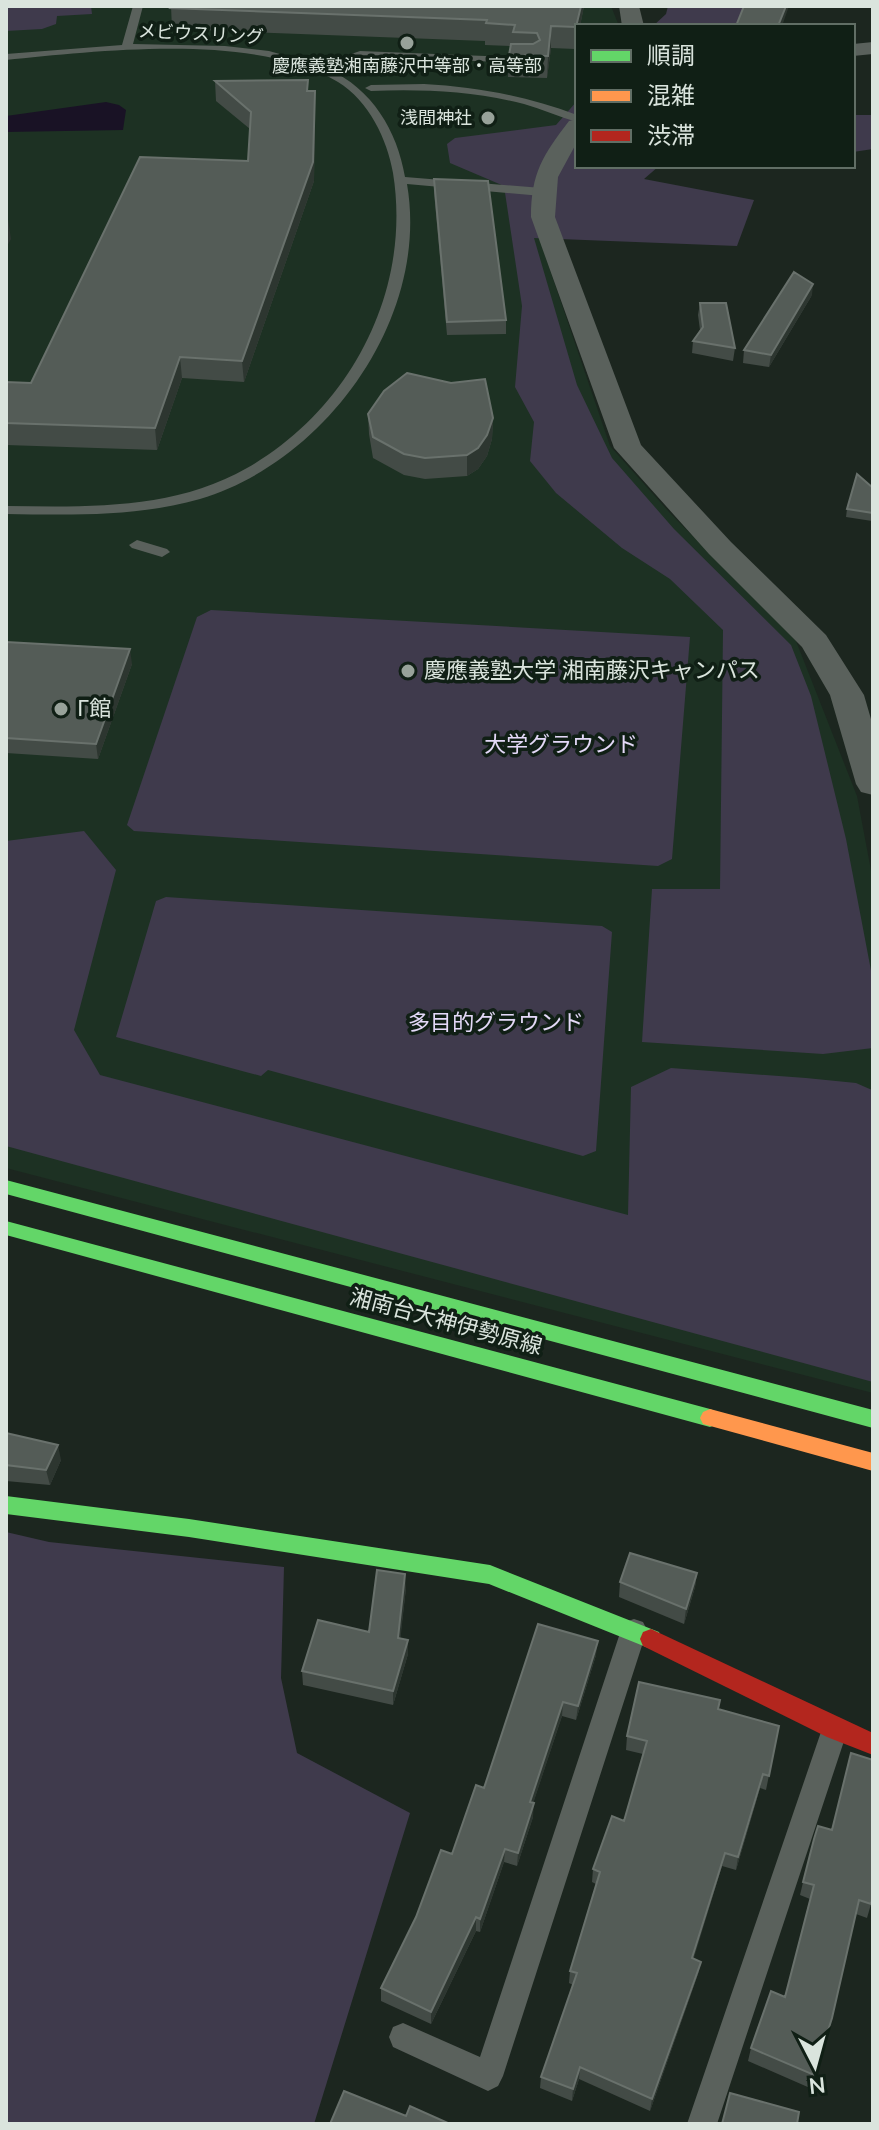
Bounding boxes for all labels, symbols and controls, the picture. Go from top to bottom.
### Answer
street label: メビウスリング [137,19,265,49]
legend [575,24,855,168]
marker: 慶應義塾湘南藤沢中等部・高等部 [398,34,416,52]
text: 順調 [647,40,695,72]
place label: 慶應義塾湘南藤沢中等部・高等部 [272,54,542,78]
text: 混雑 [647,80,695,112]
place label: 浅間神社 [400,106,472,130]
marker: 浅間神社 [479,109,497,127]
text: 渋滞 [647,120,695,152]
place label: 慶應義塾大学 湘南藤沢キャンパス [424,656,760,686]
marker: 慶應義塾大学 湘南藤沢キャンパス [399,662,417,680]
place label: Γ館 [77,694,111,724]
marker: Γ館 [52,700,70,718]
park label: 大学グラウンド [484,730,638,760]
park label: 多目的グラウンド [408,1008,584,1038]
street label: 湘南台大神伊勢原線 [346,1282,546,1362]
north arrow [775,2026,855,2106]
text: N [807,2069,827,2101]

